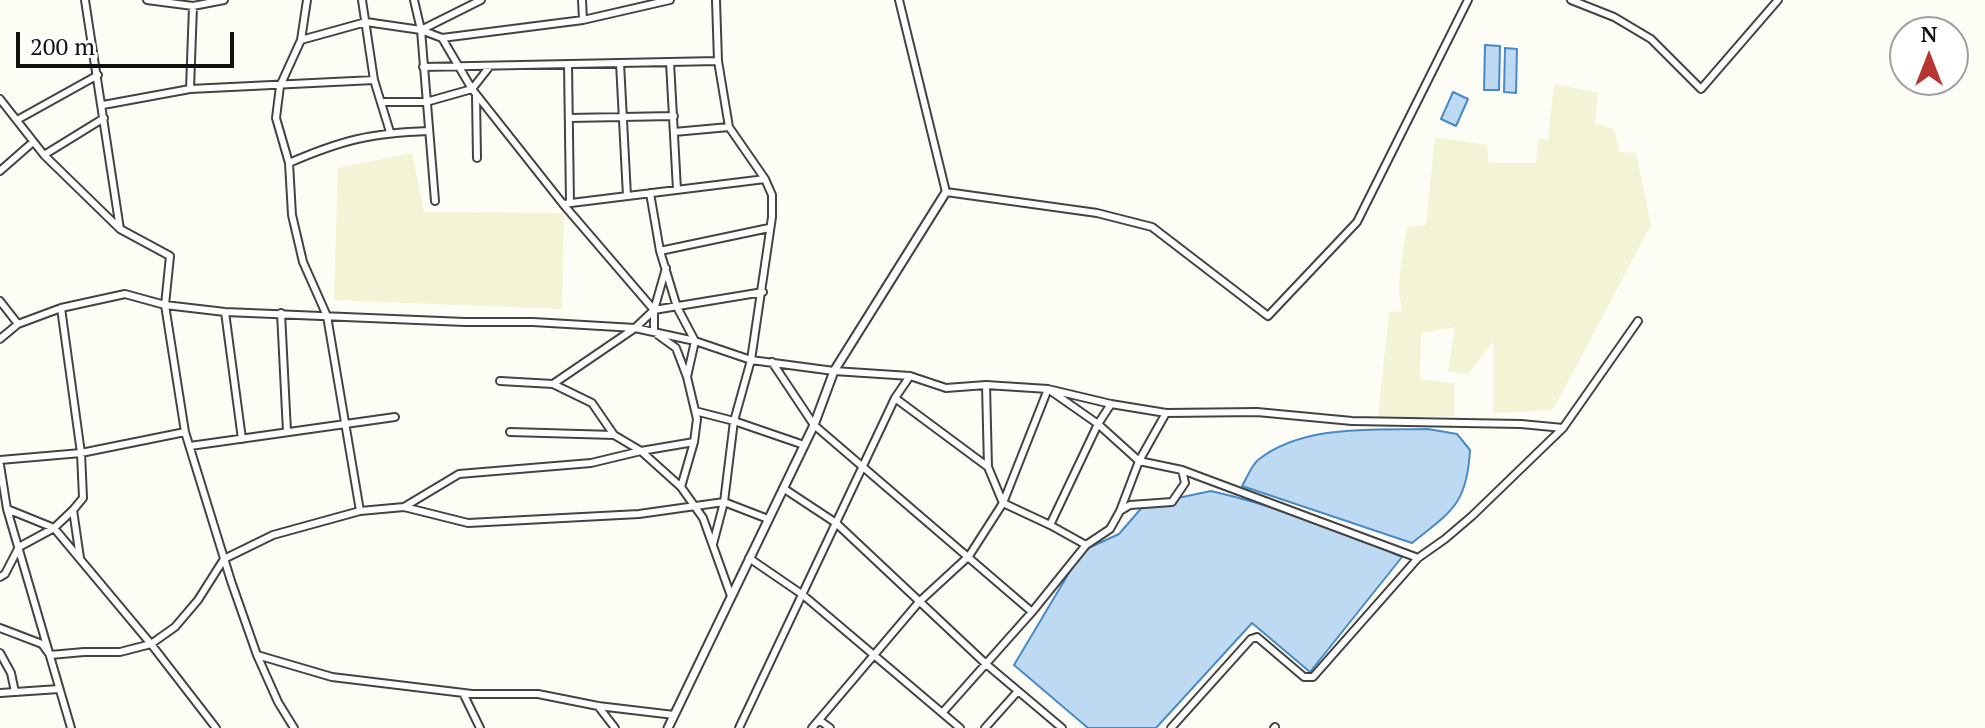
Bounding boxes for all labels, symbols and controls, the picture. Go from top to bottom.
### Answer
scale bar [20,16,238,66]
north arrow [1889,16,1969,96]
text: N [1921,19,1937,48]
text: 200 m [30,30,95,62]

